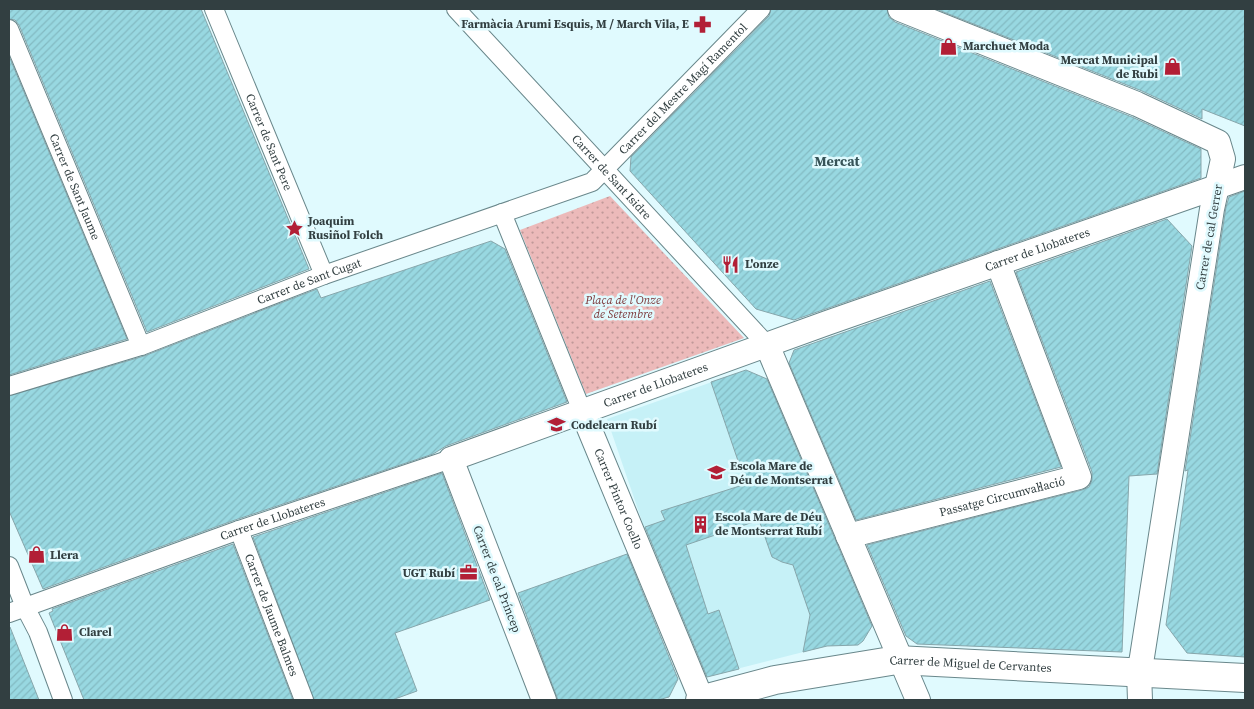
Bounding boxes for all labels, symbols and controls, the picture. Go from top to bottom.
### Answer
pharmacy icon: Farmàcia Arumi Esquis, M / March Vila, E [693,14,713,34]
place label: Farmàcia Arumi Esquis, M / March Vila, E [461,16,689,32]
street label: Carrer del Mestre Magí Ramentol [615,19,751,158]
shop icon: Marchuet Moda [939,36,959,56]
place label: Marchuet Moda [963,38,1050,54]
place label: Mercat Municipal de Rubi [1060,52,1158,82]
shop icon: Mercat Municipal de Rubi [1162,57,1182,77]
street label: Carrer de Sant Pere [242,91,296,193]
street label: Carrer de Sant Jaume [45,131,104,242]
street label: Carrer de Sant Isidre [568,131,655,223]
district label: Mercat [814,151,861,171]
street label: Carrer de cal Gerrer [1192,183,1226,291]
place label: Joaquim Rusiñol Folch [307,213,384,243]
place icon: Joaquim Rusiñol Folch [284,218,304,238]
street label: Carrer de Llobateres [983,224,1092,275]
restaurant icon: L'onze [721,254,741,274]
street label: Carrer de Sant Cugat [255,255,363,308]
place label: L'onze [745,256,779,272]
park label: Plaça de l'Onze de Setembre [584,292,661,322]
street label: Carrer de Llobateres [601,359,710,411]
school or university icon: Codelearn Rubí [547,415,567,435]
place label: Codelearn Rubí [571,417,657,433]
street label: Carrer Pintor Coello [590,446,647,552]
place label: Escola Mare de Déu de Montserrat [730,458,833,488]
school or university icon: Escola Mare de Déu de Montserrat [706,463,726,483]
street label: Passatge Circumval·lació [937,473,1067,520]
street label: Carrer de Llobateres [218,494,327,544]
place label: Escola Mare de Déu de Montserrat Rubí [715,509,823,539]
building icon: Escola Mare de Déu de Montserrat Rubí [691,514,711,534]
street label: Carrer de cal Príncep [469,523,525,635]
shop icon: Llera [26,545,46,565]
place label: Llera [50,547,79,563]
street label: Carrer de Jaume Balmes [241,551,302,679]
office icon: UGT Rubí [459,563,479,583]
place label: UGT Rubí [402,565,455,581]
shop icon: Clarel [55,622,75,642]
place label: Clarel [79,624,112,640]
street label: Carrer de Miguel de Cervantes [888,652,1052,676]

